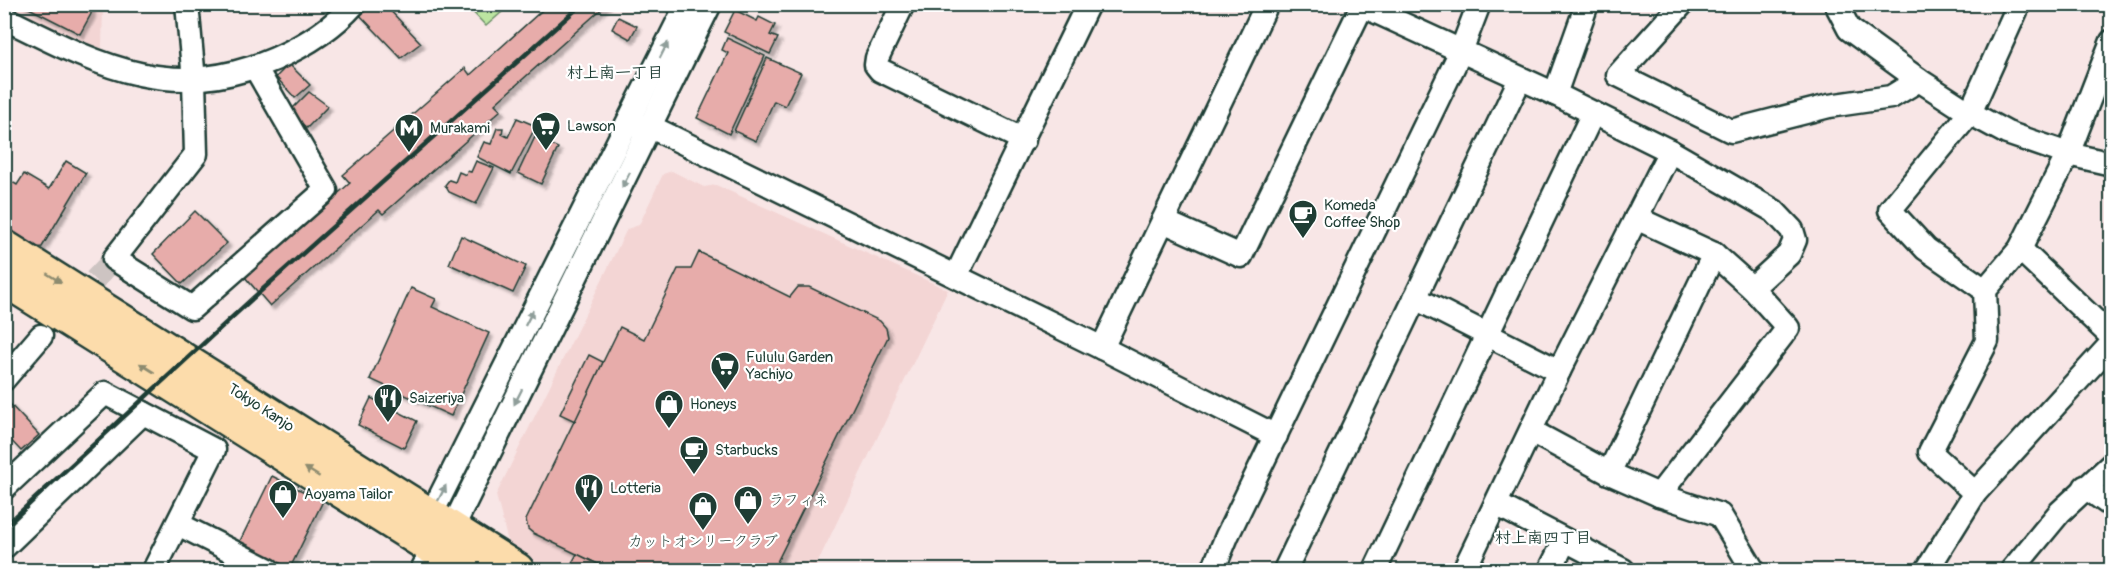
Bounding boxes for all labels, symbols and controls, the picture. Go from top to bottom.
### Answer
one-way arrow [660,42,669,59]
district label: 村上南一丁目 [567,63,663,83]
supermarket icon: Lawson [530,110,562,152]
metro station icon: Murakami [393,112,425,154]
place label: Lawson [567,117,616,136]
place label: Murakami [430,119,490,138]
one-way arrow [621,171,630,188]
place label: Komeda Coffee Shop [1324,196,1400,232]
cafe icon: Komeda Coffee Shop [1287,198,1319,240]
one-way arrow [46,272,62,283]
one-way arrow [525,310,534,327]
place label: Fululu Garden Yachiyo [745,348,833,384]
supermarket icon: Fululu Garden Yachiyo [709,350,741,392]
one-way arrow [139,362,155,373]
street label: Tokyo Kanjo [224,380,298,436]
restaurant icon: Saizeriya [372,382,404,424]
shop icon: Honeys [653,388,685,430]
place label: Saizeriya [409,389,464,408]
one-way arrow [513,389,523,406]
place label: Honeys [690,395,737,414]
cafe icon: Starbucks [678,434,710,476]
place label: Starbucks [715,441,778,460]
one-way arrow [304,466,320,477]
restaurant icon: Lotteria [573,472,605,514]
shop icon: Aoyama Tailor [267,478,299,520]
place label: Lotteria [610,479,661,498]
one-way arrow [438,484,447,501]
shop icon: ラフィネ [732,484,764,526]
place label: Aoyama Tailor [304,485,393,504]
shop icon: カットオンリークラブ [687,490,719,532]
place label: ラフィネ [769,491,829,510]
district label: 村上南四丁目 [1495,528,1591,548]
place label: カットオンリークラブ [628,532,778,551]

